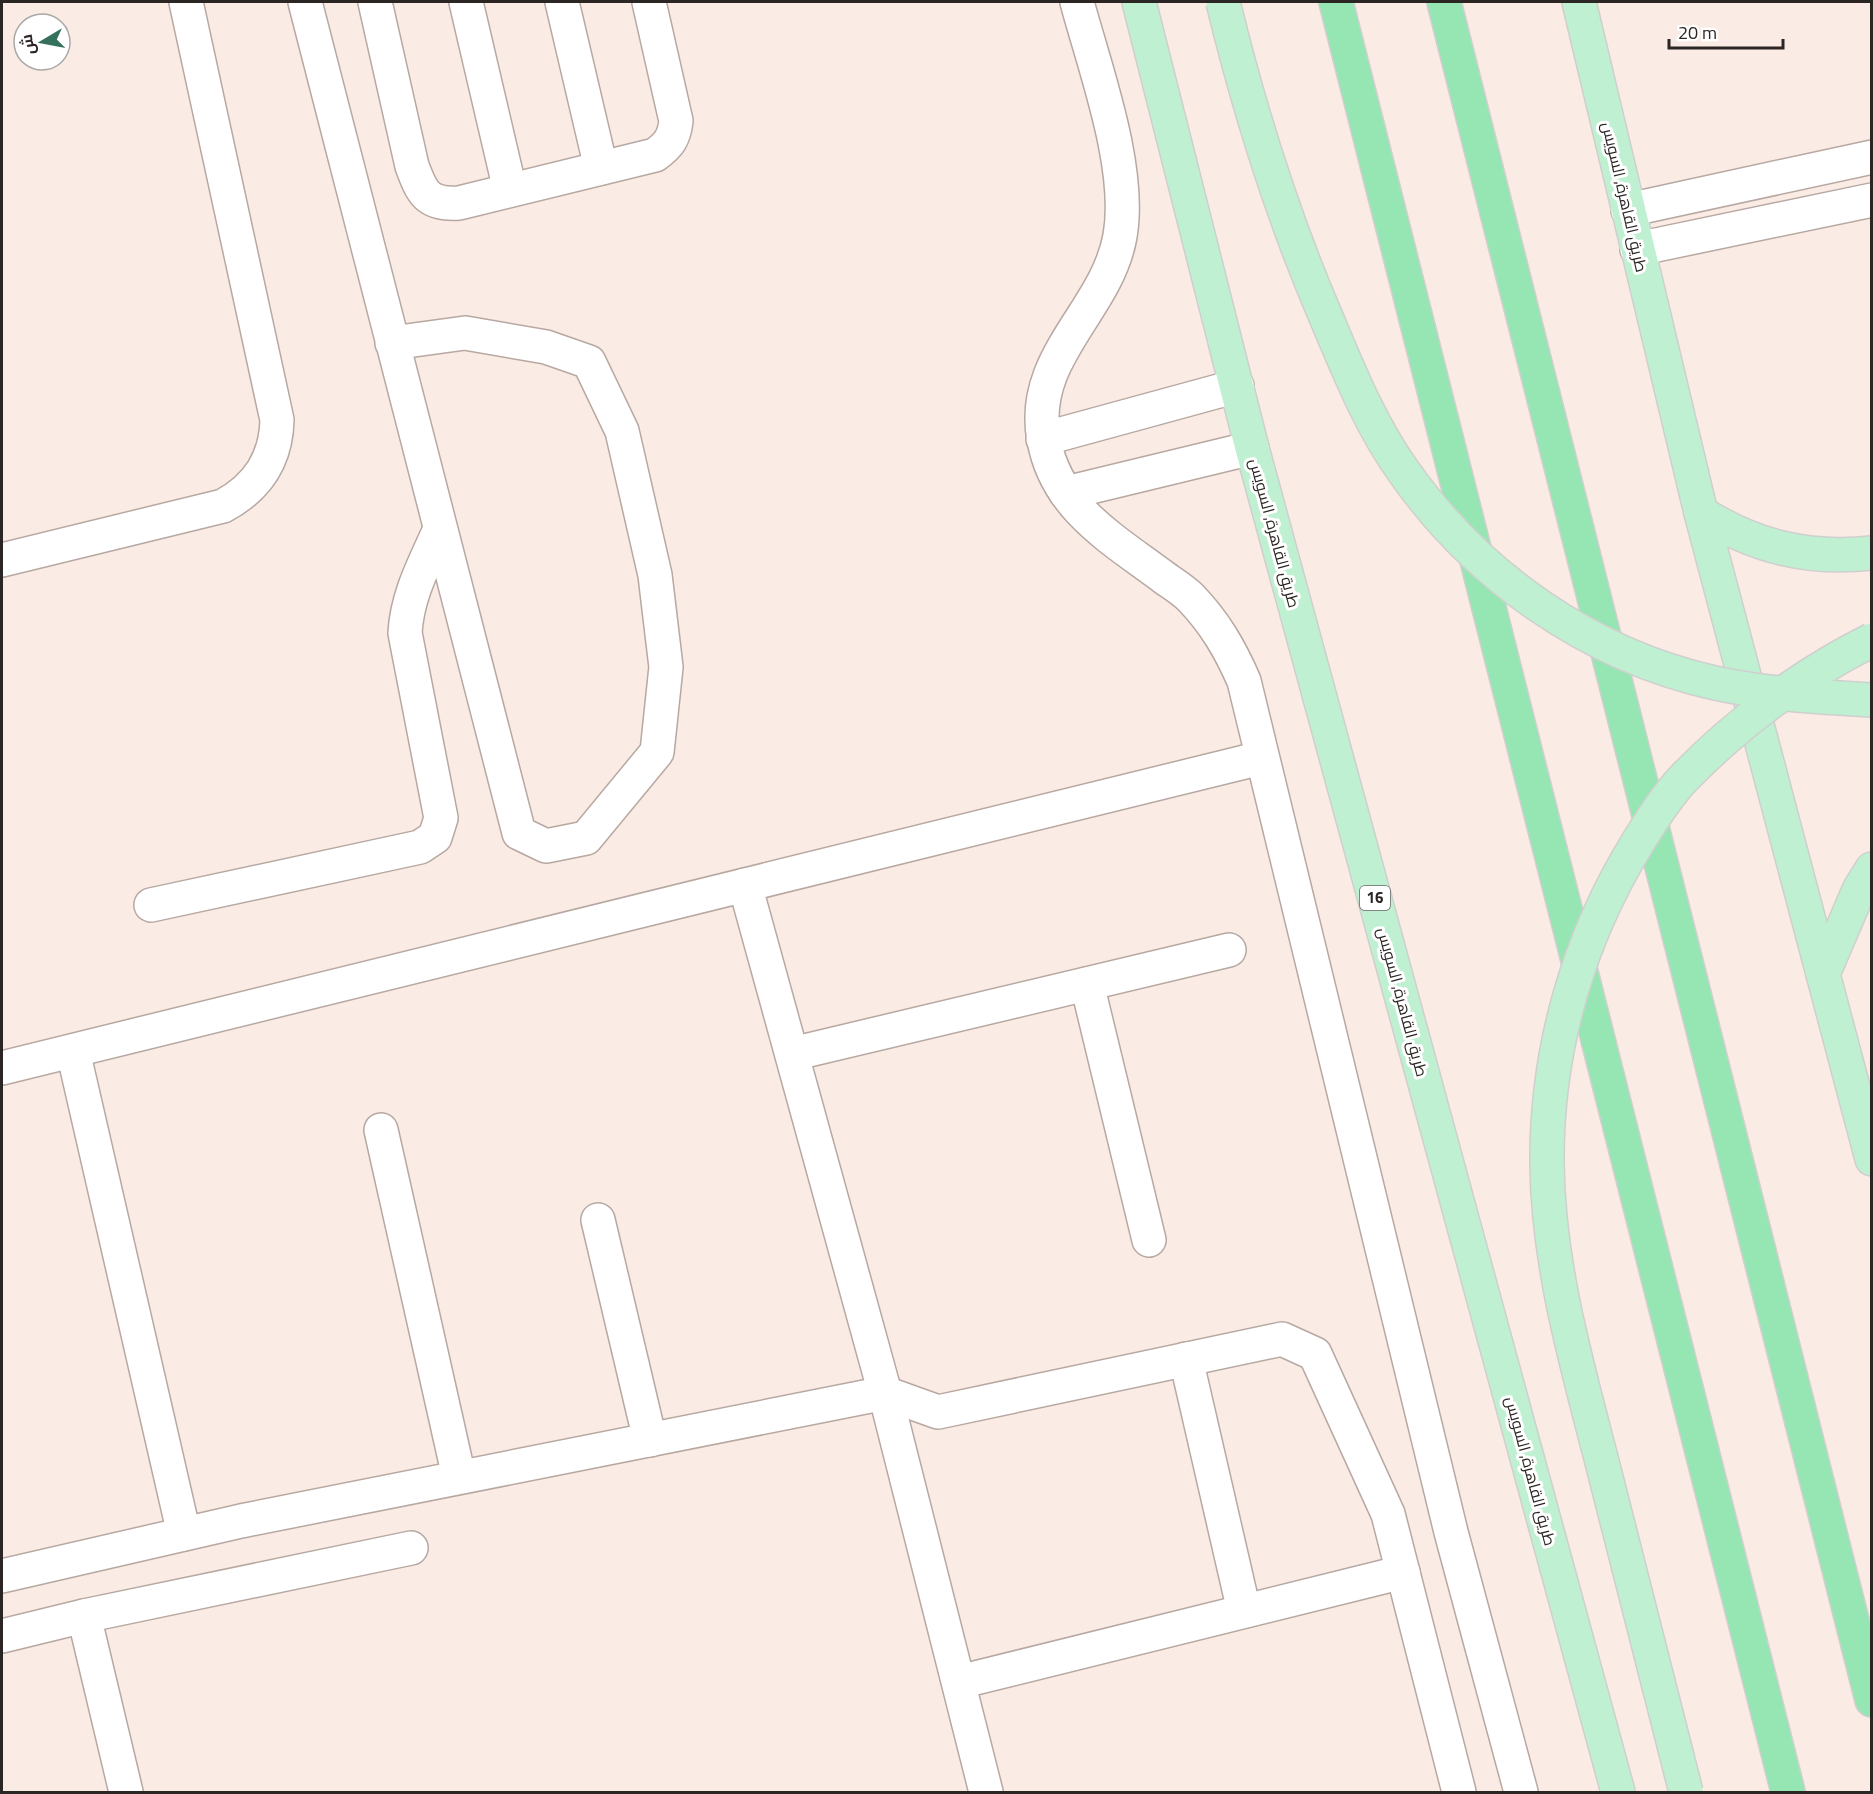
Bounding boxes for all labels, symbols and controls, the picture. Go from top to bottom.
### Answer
north arrow [12,12,72,72]
scale bar [1669,12,1783,50]
text: 20 m [1678,19,1717,46]
text: ش [14,32,41,57]
street label: طريق القاهرة, السويس [1596,119,1654,275]
street label: طريق القاهرة, السويس [1244,456,1306,610]
road number: 16 [1360,886,1390,910]
street label: طريق القاهرة, السويس [1372,925,1434,1079]
street label: طريق القاهرة, السويس [1500,1394,1562,1548]

